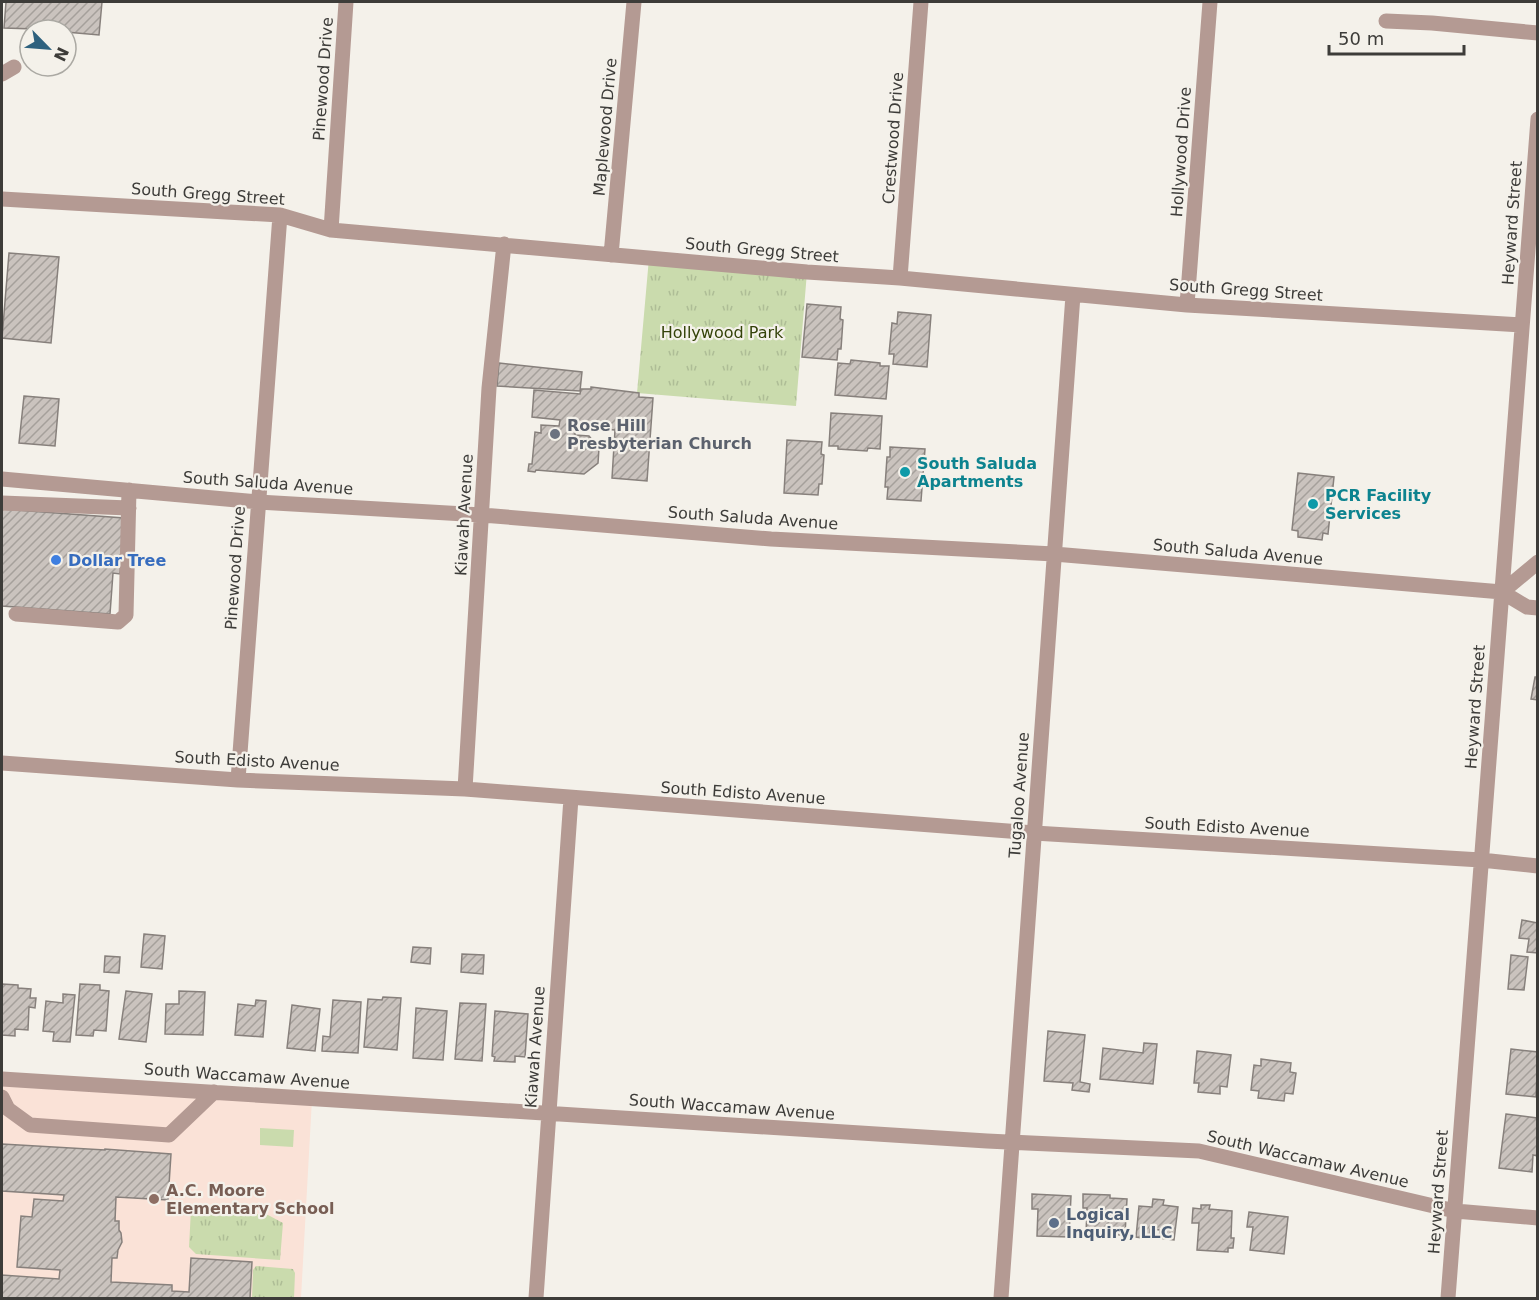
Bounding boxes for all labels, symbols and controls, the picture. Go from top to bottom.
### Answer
street label: Pinewood Drive [309,16,337,142]
north arrow [18,18,78,78]
scale bar [1329,18,1464,56]
text: 50 m [1338,28,1384,49]
text: N [50,44,73,64]
street label: Maplewood Drive [589,57,621,197]
street label: Crestwood Drive [879,71,907,205]
street label: Hollywood Drive [1167,86,1195,218]
street label: Heyward Street [1498,160,1526,286]
street label: South Gregg Street [130,179,286,209]
street label: South Gregg Street [684,234,840,266]
street label: South Gregg Street [1168,275,1324,305]
park label: Hollywood Park [661,323,784,342]
place label: Rose Hill Presbyterian Church [567,416,752,453]
marker: Rose Hill Presbyterian Church [548,427,562,441]
street label: Kiawah Avenue [451,453,477,577]
place label: South Saluda Apartments [917,454,1037,491]
marker: South Saluda Apartments [898,465,912,479]
street label: South Saluda Avenue [182,468,354,498]
place label: PCR Facility Services [1325,486,1432,523]
marker: PCR Facility Services [1306,497,1320,511]
street label: South Saluda Avenue [667,503,839,533]
street label: Pinewood Drive [221,505,249,631]
street label: South Saluda Avenue [1152,535,1324,569]
place label: Dollar Tree [68,551,166,570]
marker: Dollar Tree [49,553,63,567]
street label: Heyward Street [1461,644,1489,770]
street label: Tugaloo Avenue [1005,731,1033,860]
street label: South Edisto Avenue [174,747,340,775]
street label: South Edisto Avenue [660,778,826,808]
street label: South Edisto Avenue [1144,813,1310,841]
street label: Kiawah Avenue [521,985,549,1109]
street label: South Waccamaw Avenue [143,1059,351,1093]
street label: South Waccamaw Avenue [628,1090,836,1124]
street label: South Waccamaw Avenue [1205,1127,1411,1191]
street label: Heyward Street [1424,1129,1452,1255]
place label: A.C. Moore Elementary School [166,1181,334,1218]
marker: A.C. Moore Elementary School [147,1192,161,1206]
place label: Logical Inquiry, LLC [1066,1205,1173,1242]
marker: Logical Inquiry, LLC [1047,1216,1061,1230]

